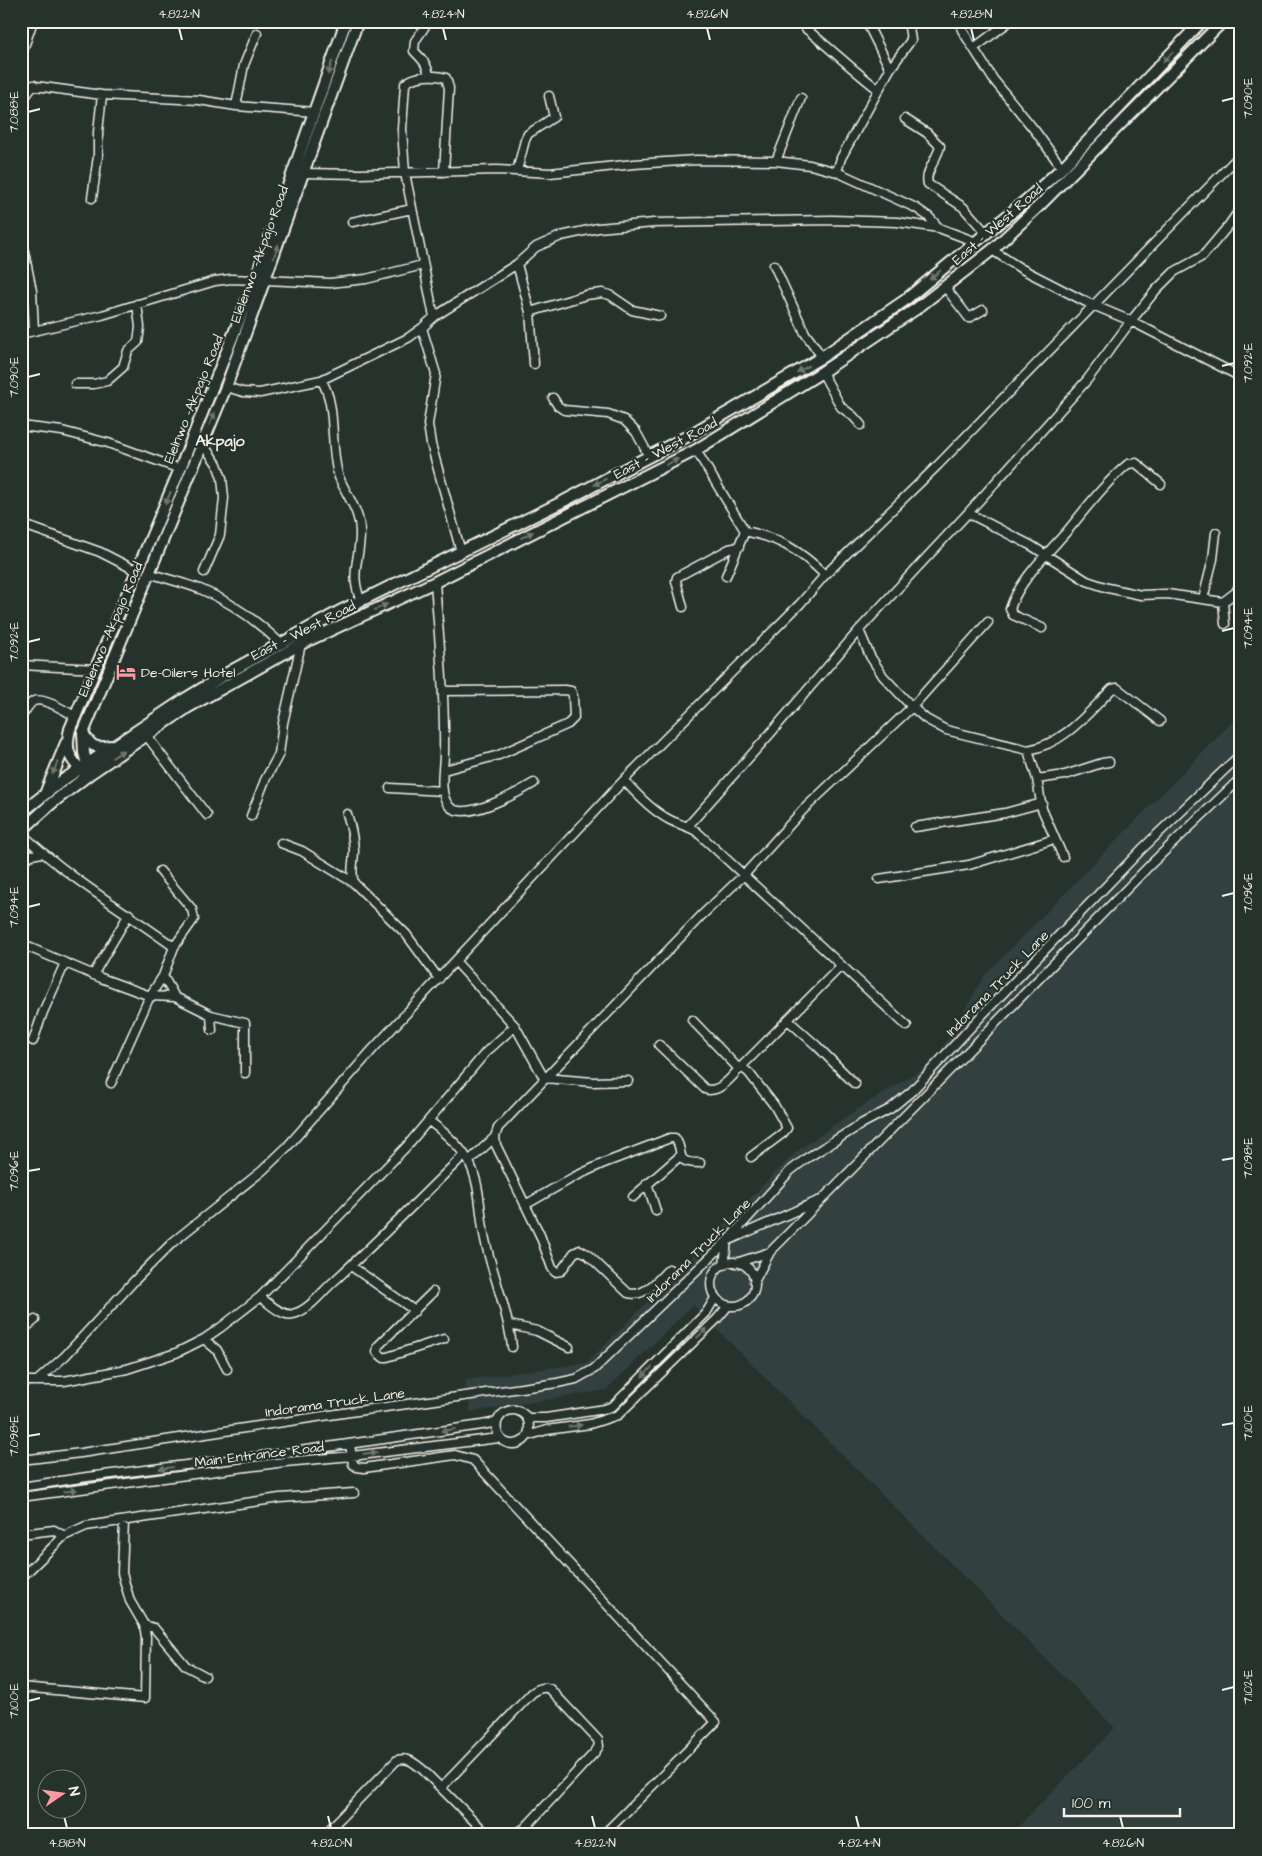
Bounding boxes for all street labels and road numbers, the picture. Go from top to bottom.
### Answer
street label: East - West Road [948,180,1048,270]
street label: Elelenwo -Akpajo Road [226,183,294,326]
street label: Elelnwo -Akpajo Road [160,332,226,466]
street label: East - West Road [610,413,721,485]
street label: Elelenwo -Akpajo Road [73,559,148,700]
street label: East - West Road [248,596,359,666]
street label: Indorama Truck Lane [942,926,1054,1041]
street label: Indorama Truck Lane [642,1194,756,1308]
street label: Indorama Truck Lane [264,1383,407,1423]
street label: Main Entrance Road [193,1437,325,1473]

